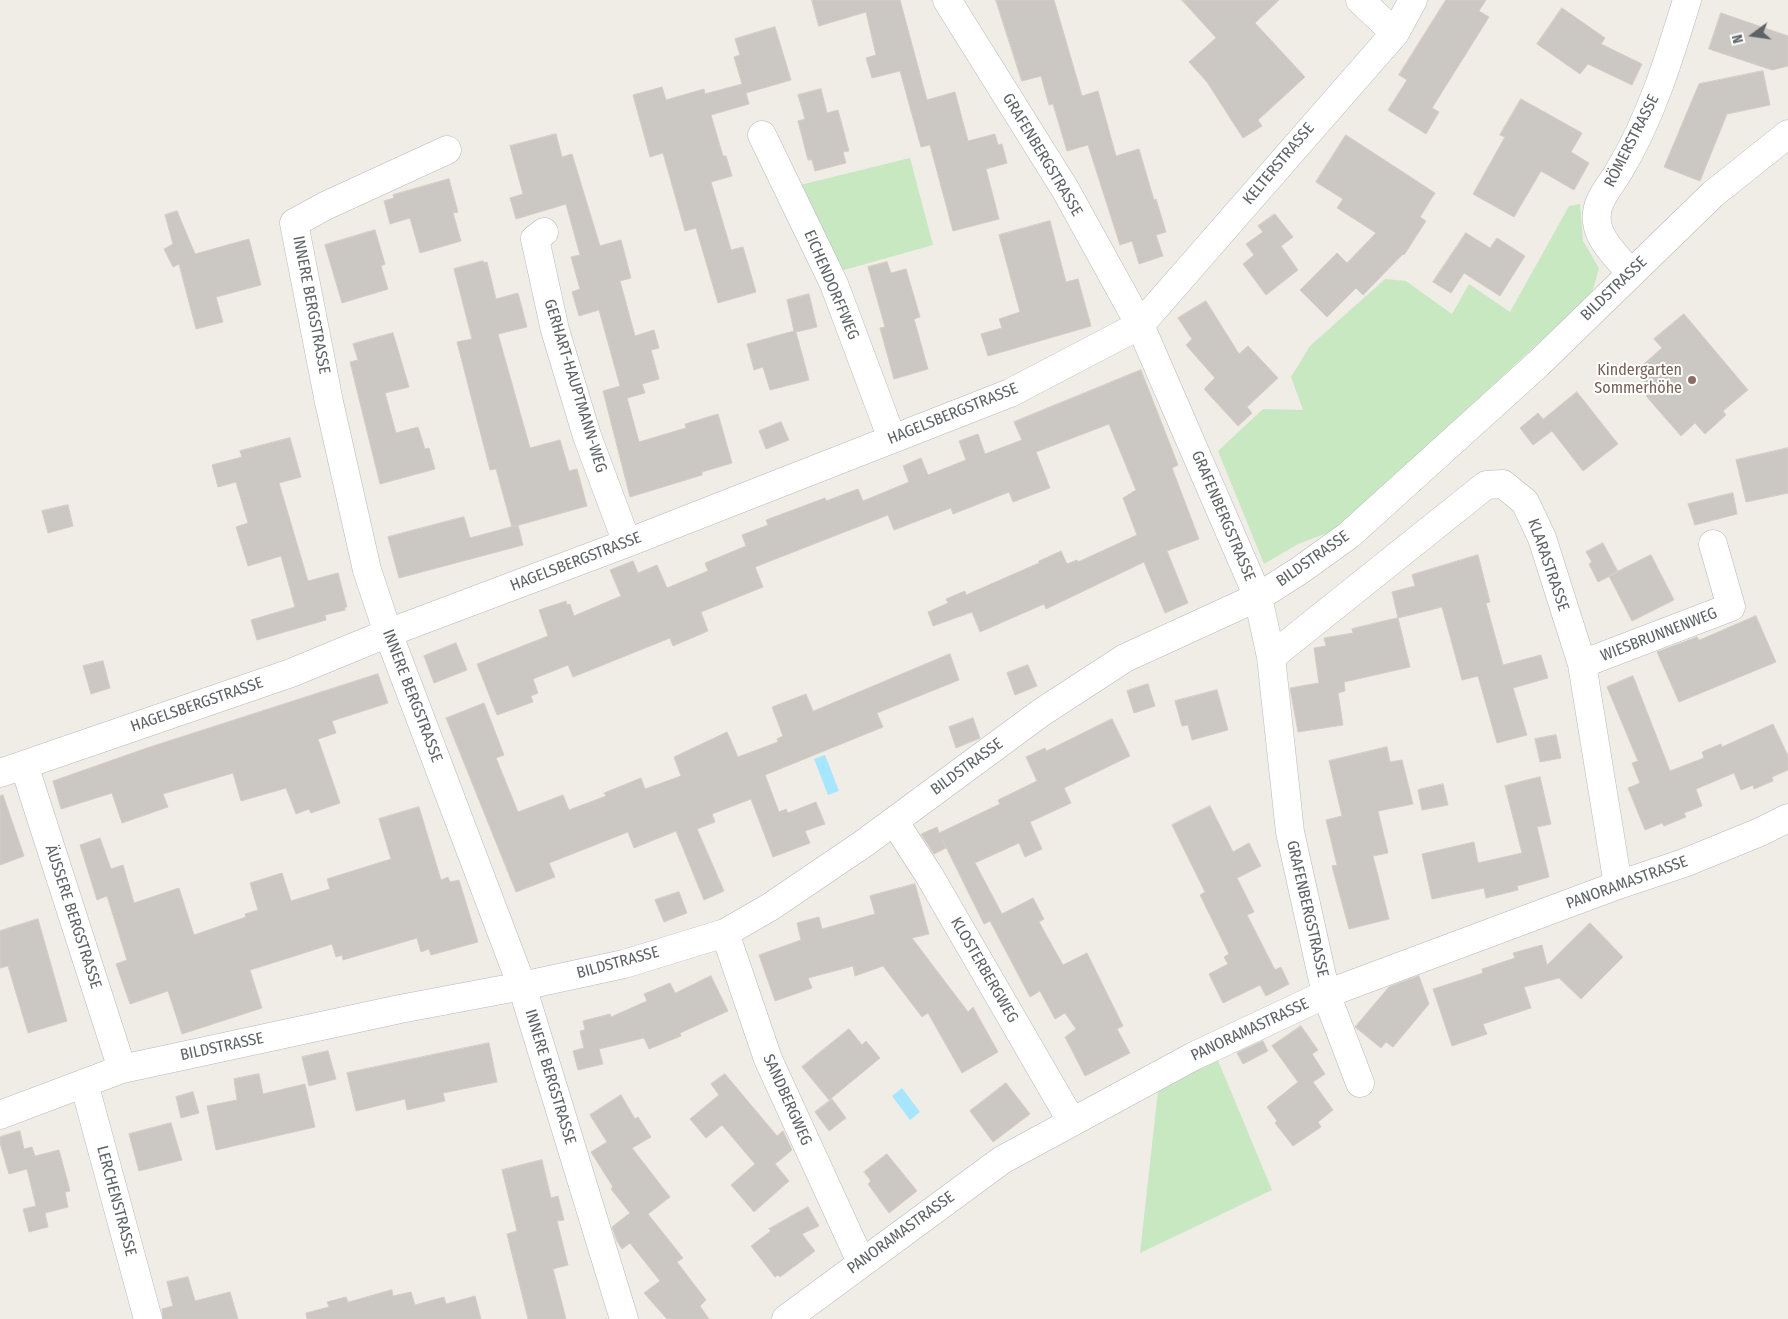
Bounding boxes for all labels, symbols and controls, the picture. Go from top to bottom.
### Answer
north arrow [1728,10,1778,60]
text: N [1729,33,1747,45]
street label: GRAFENBERGSTRASSE [998,90,1086,220]
street label: RÖMERSTRASSE [1600,92,1664,190]
street label: KELTERSTRASSE [1239,119,1319,209]
street label: EICHENDORFFWEG [799,227,863,343]
street label: INNERE BERGSTRASSE [288,234,334,376]
street label: BILDSTRASSE [1577,253,1651,325]
street label: GERHART-HAUPTMANN-WEG [539,297,611,475]
place label: Kindergarten Sommerhöhe [1594,361,1682,399]
marker: Kindergarten Sommerhöhe [1686,374,1698,386]
street label: HAGELSBERGSTRASSE [885,379,1021,449]
street label: GRAFENBERGSTRASSE [1187,448,1259,584]
street label: KLARASTRASSE [1523,516,1573,614]
street label: BILDSTRASSE [1273,527,1353,591]
street label: HAGELSBERGSTRASSE [508,528,644,596]
street label: WIESBRUNNENWEG [1598,604,1720,666]
street label: INNERE BERGSTRASSE [378,627,446,765]
street label: HAGELSBERGSTRASSE [128,673,266,737]
street label: BILDSTRASSE [927,734,1007,800]
street label: GRAFENBERGSTRASSE [1282,839,1332,979]
street label: ÄUSSERE BERGSTRASSE [41,843,105,991]
street label: PANORAMASTRASSE [1564,852,1690,914]
street label: KLOSTERBERGWEG [946,914,1022,1026]
street label: BILDSTRASSE [575,943,661,983]
street label: PANORAMASTRASSE [1188,994,1312,1066]
street label: INNERE BERGSTRASSE [520,1007,580,1147]
street label: BILDSTRASSE [179,1029,265,1065]
street label: SANDBERGWEG [758,1051,816,1149]
street label: LERCHENSTRASSE [92,1144,140,1258]
street label: PANORAMASTRASSE [844,1188,958,1278]

